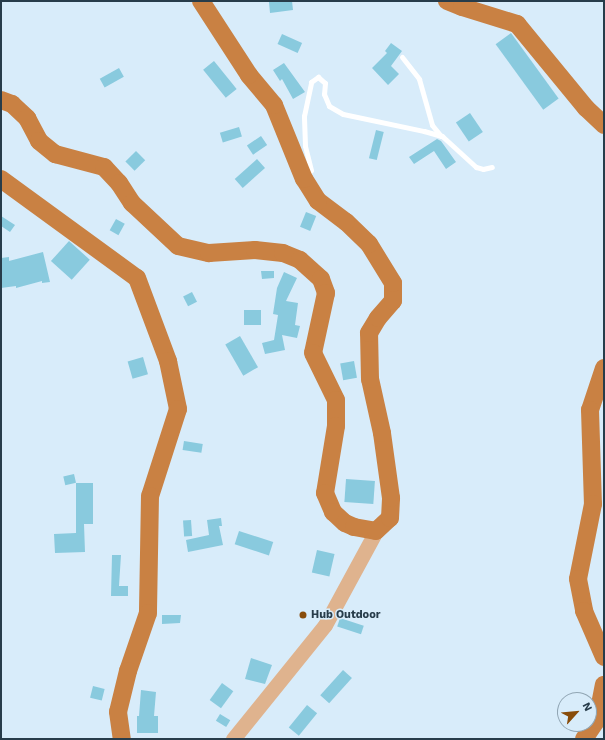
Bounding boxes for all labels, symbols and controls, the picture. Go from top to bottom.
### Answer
place label: Hub Outdoor [311,608,381,622]
marker: Hub Outdoor [298,610,308,620]
north arrow [557,692,597,732]
text: N [580,700,595,713]

